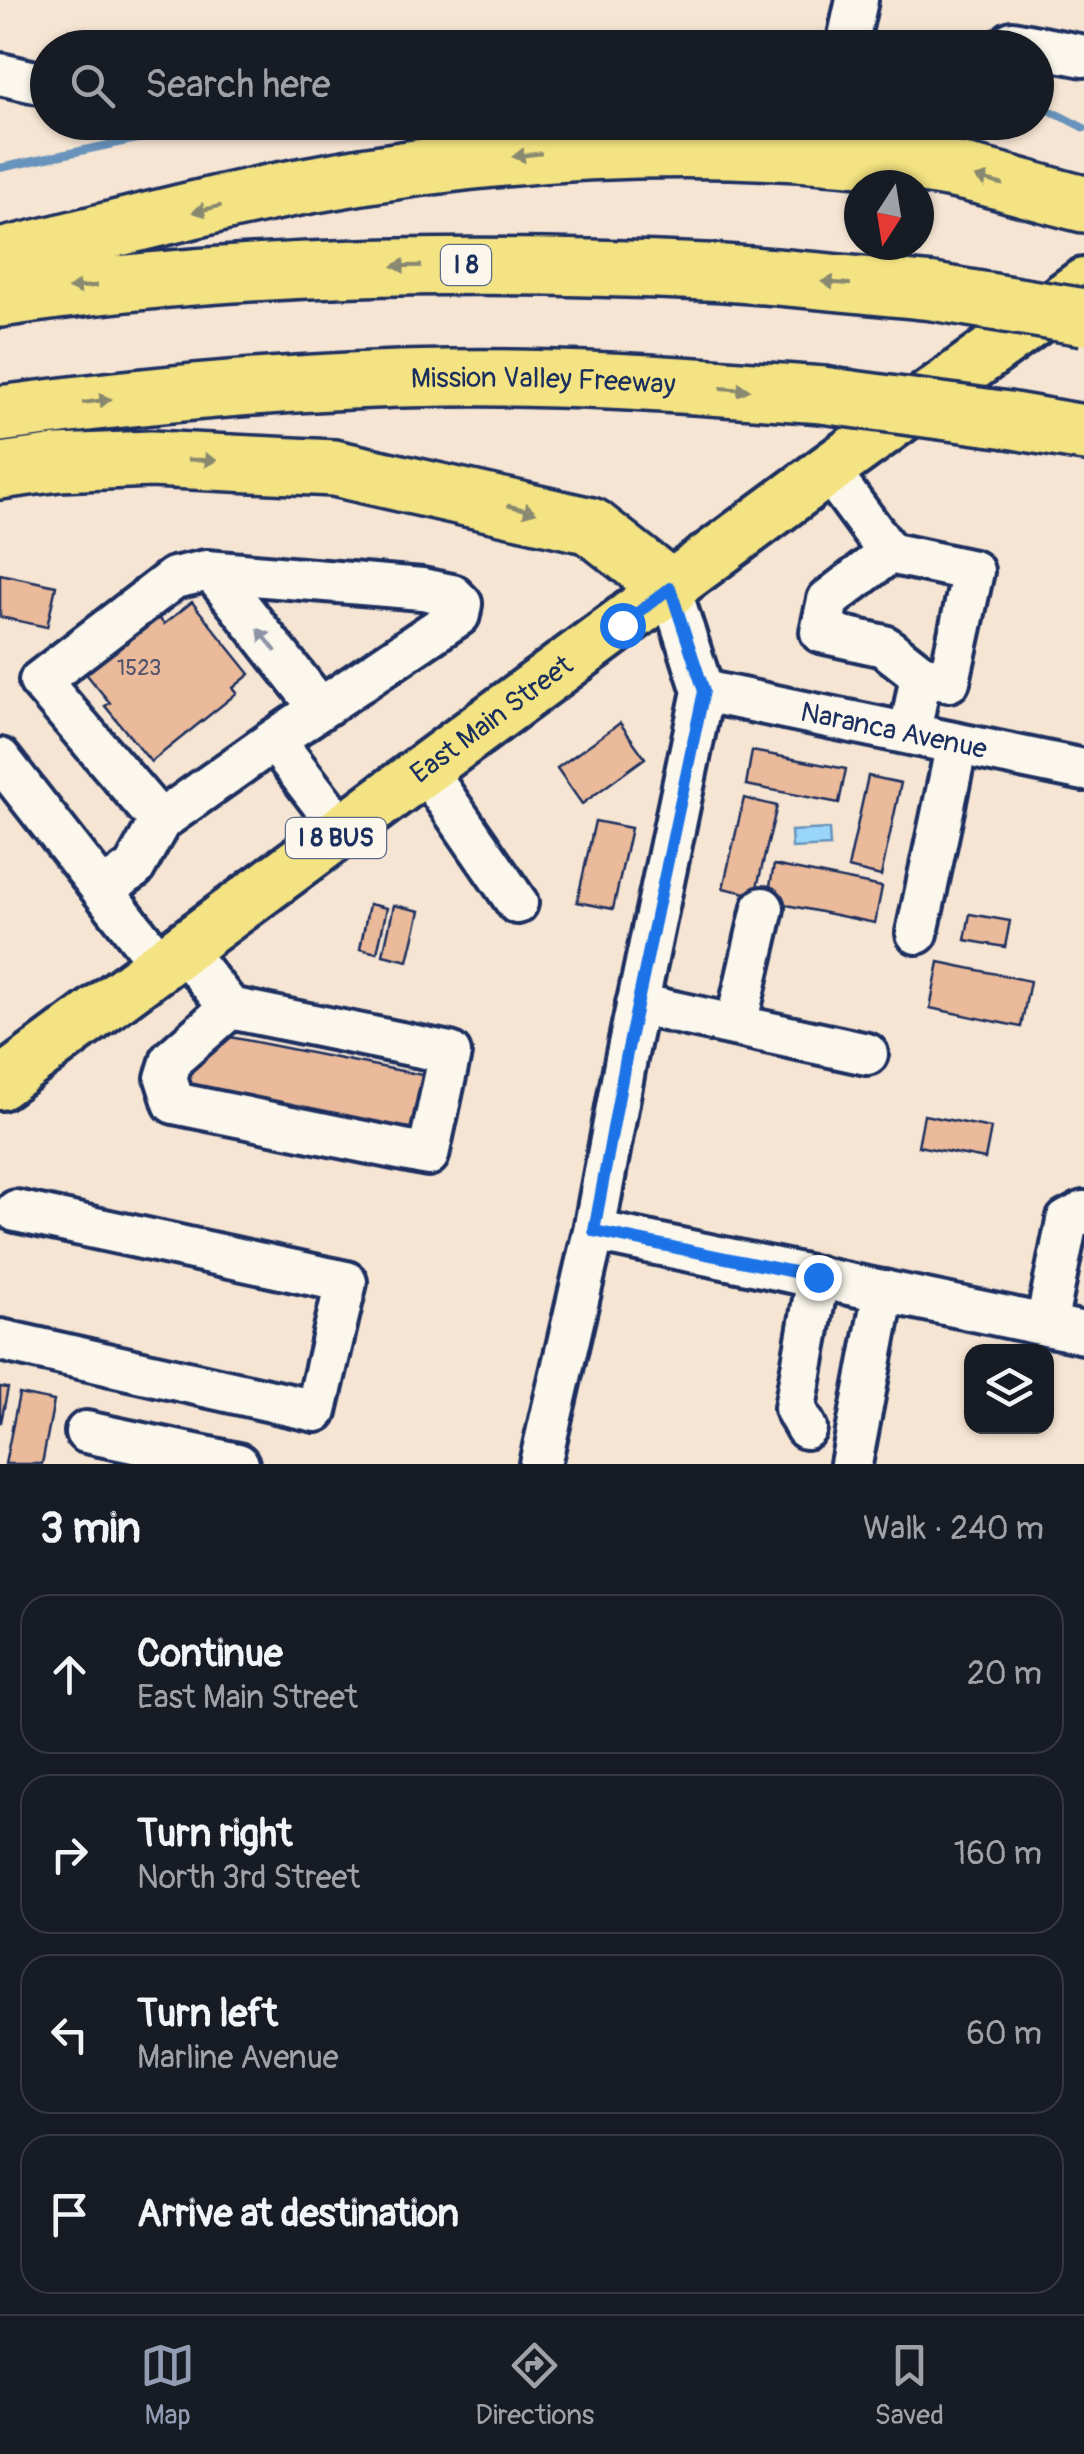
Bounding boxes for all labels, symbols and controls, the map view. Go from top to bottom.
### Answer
search box [30,30,1054,140]
icon: search [65,58,120,113]
text: Search here [145,61,331,109]
one-way arrow [511,147,542,163]
north arrow [844,170,934,260]
one-way arrow [973,172,1004,188]
one-way arrow [191,202,222,217]
road number: I 8 [441,245,491,285]
one-way arrow [390,259,422,275]
one-way arrow [820,275,852,291]
one-way arrow [66,280,98,296]
street label: Mission Valley Freeway [411,360,677,402]
one-way arrow [720,381,752,397]
one-way arrow [81,392,113,408]
one-way arrow [186,452,218,468]
one-way arrow [507,502,538,517]
route start [600,603,646,649]
one-way arrow [257,627,277,653]
street label: East Main Street [404,647,580,791]
house number: 1523 [117,654,161,682]
street label: Naranca Avenue [798,694,990,767]
road number: I 8 BUS [286,818,386,858]
route end [796,1255,842,1301]
map controls [964,1344,1054,1434]
button: layers [964,1344,1054,1434]
text: 3 min [40,1503,141,1555]
text: Walk · 240 m [863,1509,1044,1549]
text: Continue [137,1630,283,1678]
icon: ahead [42,1647,97,1702]
text: 20 m [967,1654,1042,1694]
text: East Main Street [137,1678,358,1718]
text: Turn right [137,1810,292,1858]
icon: right [42,1827,97,1882]
text: 160 m [954,1834,1042,1874]
text: North 3rd Street [137,1858,360,1898]
text: Turn left [137,1990,278,2038]
icon: left [42,2007,97,2062]
text: 60 m [966,2014,1042,2054]
text: Marline Avenue [137,2038,339,2078]
icon: arrive [42,2187,97,2242]
text: Arrive at destination [137,2190,459,2238]
tab: Map [140,2338,195,2433]
tab: Directions [475,2338,594,2433]
tab: Saved [874,2338,944,2433]

